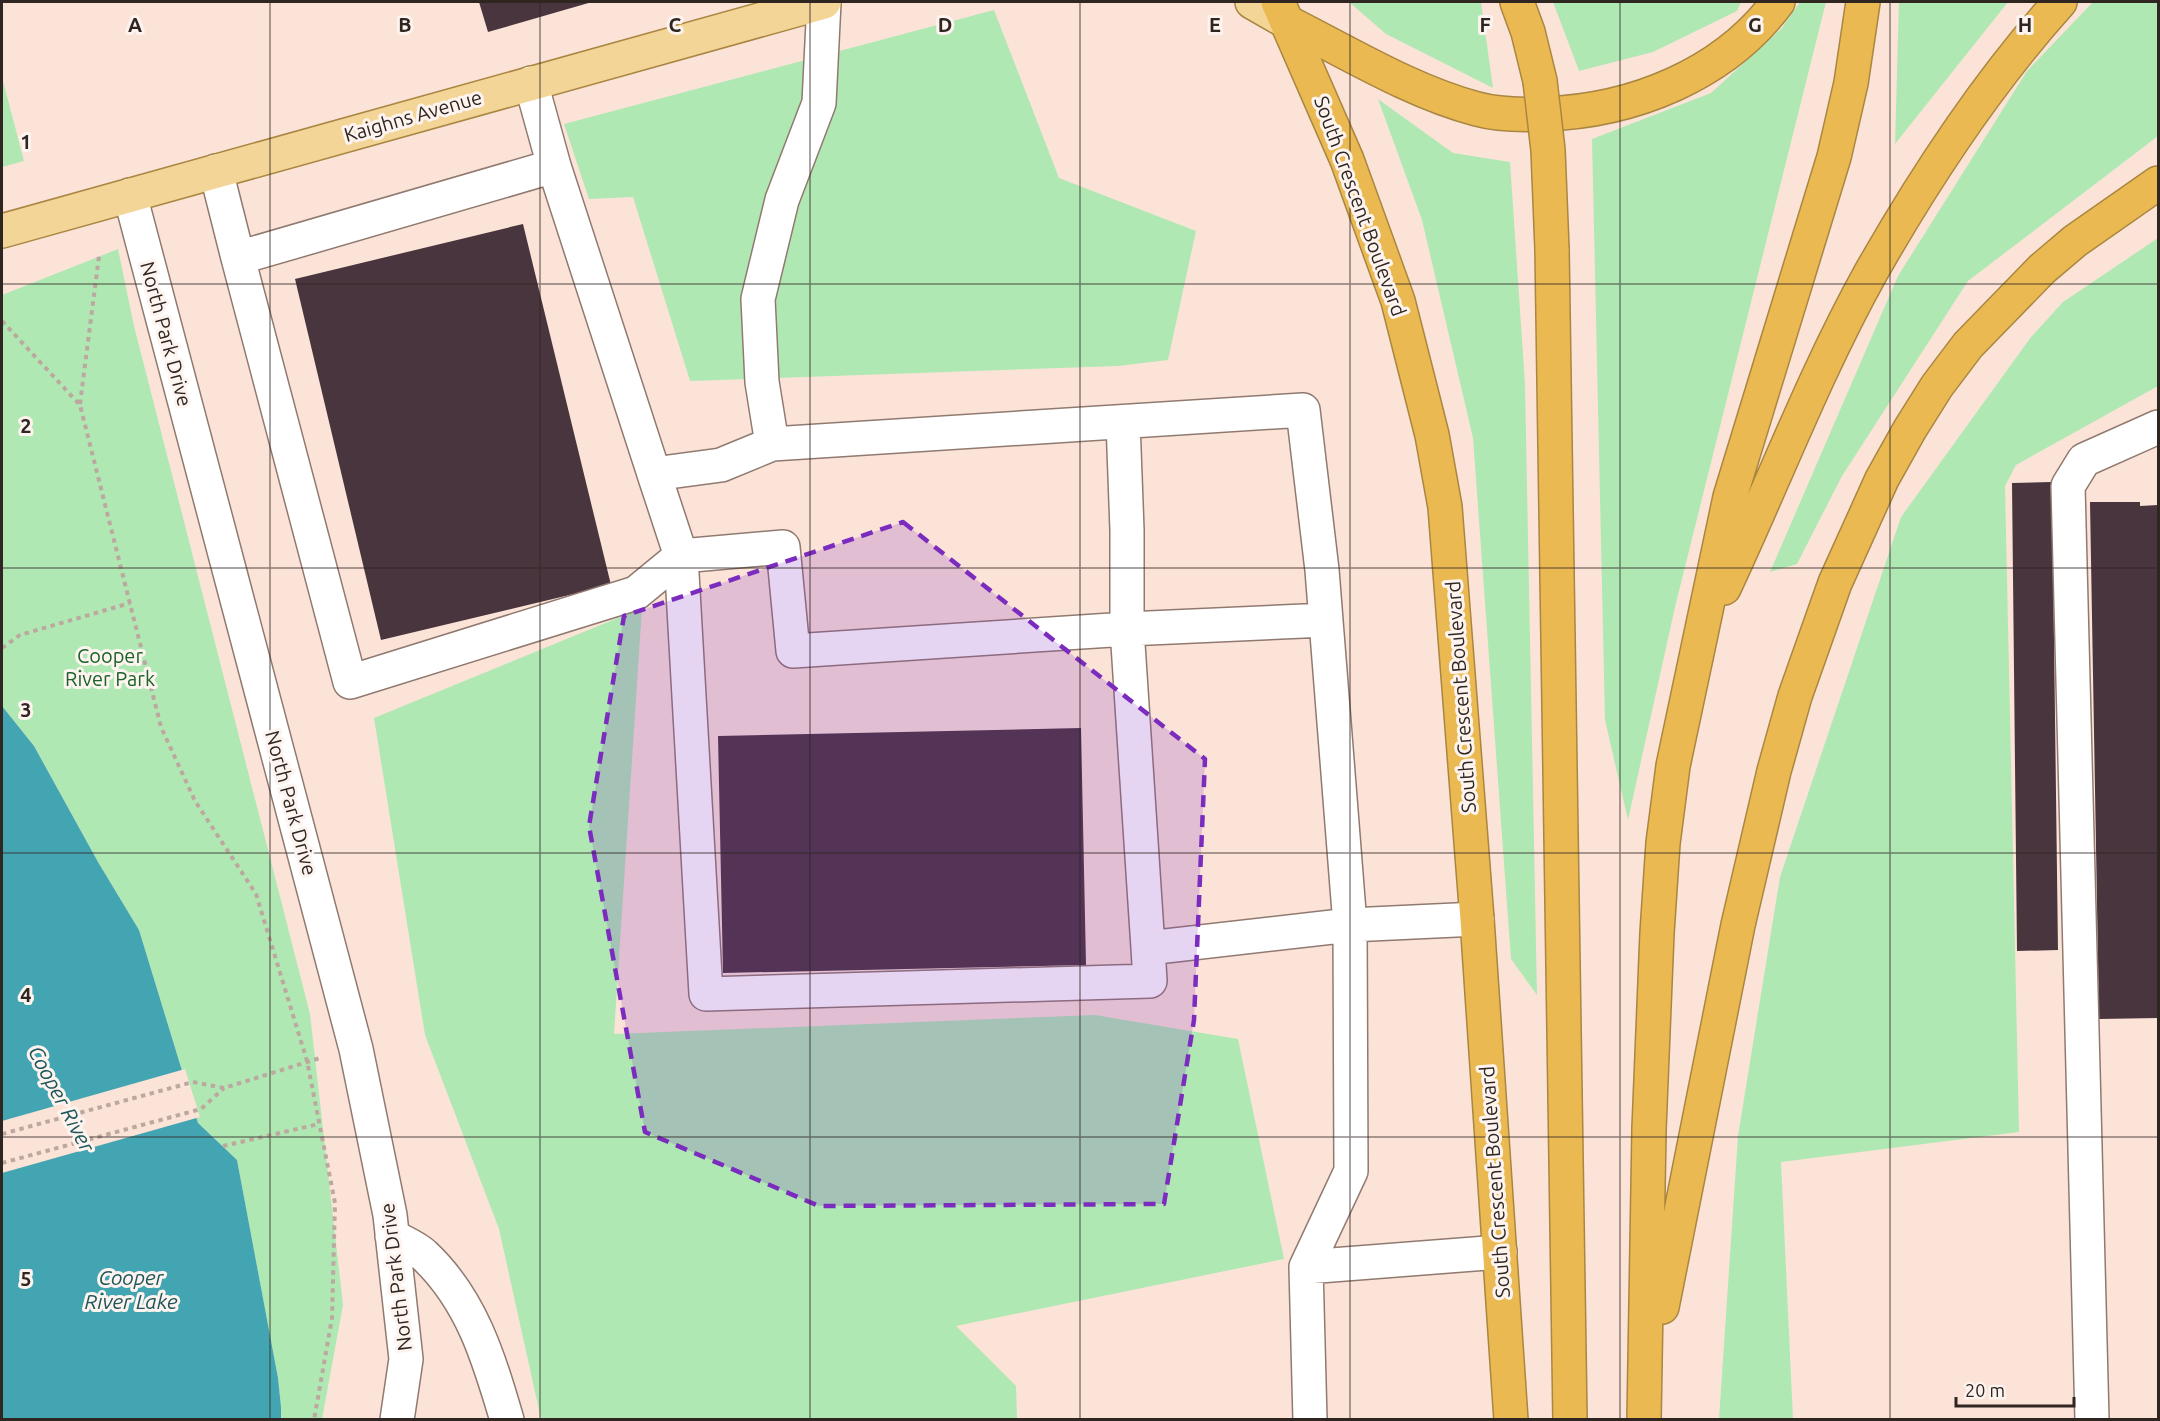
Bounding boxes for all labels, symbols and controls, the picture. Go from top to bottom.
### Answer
text: A [128,13,142,36]
text: B [398,13,412,36]
text: C [669,13,682,36]
text: D [938,13,952,36]
text: E [1209,13,1221,36]
text: F [1479,13,1491,36]
text: G [1748,13,1762,36]
text: H [2018,13,2032,36]
street label: Kaighns Avenue [341,85,484,146]
street label: South Crescent Boulevard [1310,93,1411,319]
text: 1 [20,130,32,153]
street label: North Park Drive [136,259,197,409]
text: 2 [20,414,32,437]
street label: South Crescent Boulevard [1441,580,1480,814]
park label: Cooper River Park [65,644,155,690]
text: 3 [20,698,32,721]
street label: North Park Drive [261,728,322,878]
text: 4 [20,983,32,1006]
water label: Cooper River [24,1041,100,1156]
street label: South Crescent Boulevard [1475,1065,1514,1299]
street label: North Park Drive [375,1202,416,1352]
water label: Cooper River Lake [84,1265,178,1313]
text: 5 [20,1267,32,1290]
scale bar [1956,1370,2074,1408]
text: 20 m [1965,1380,2005,1400]

